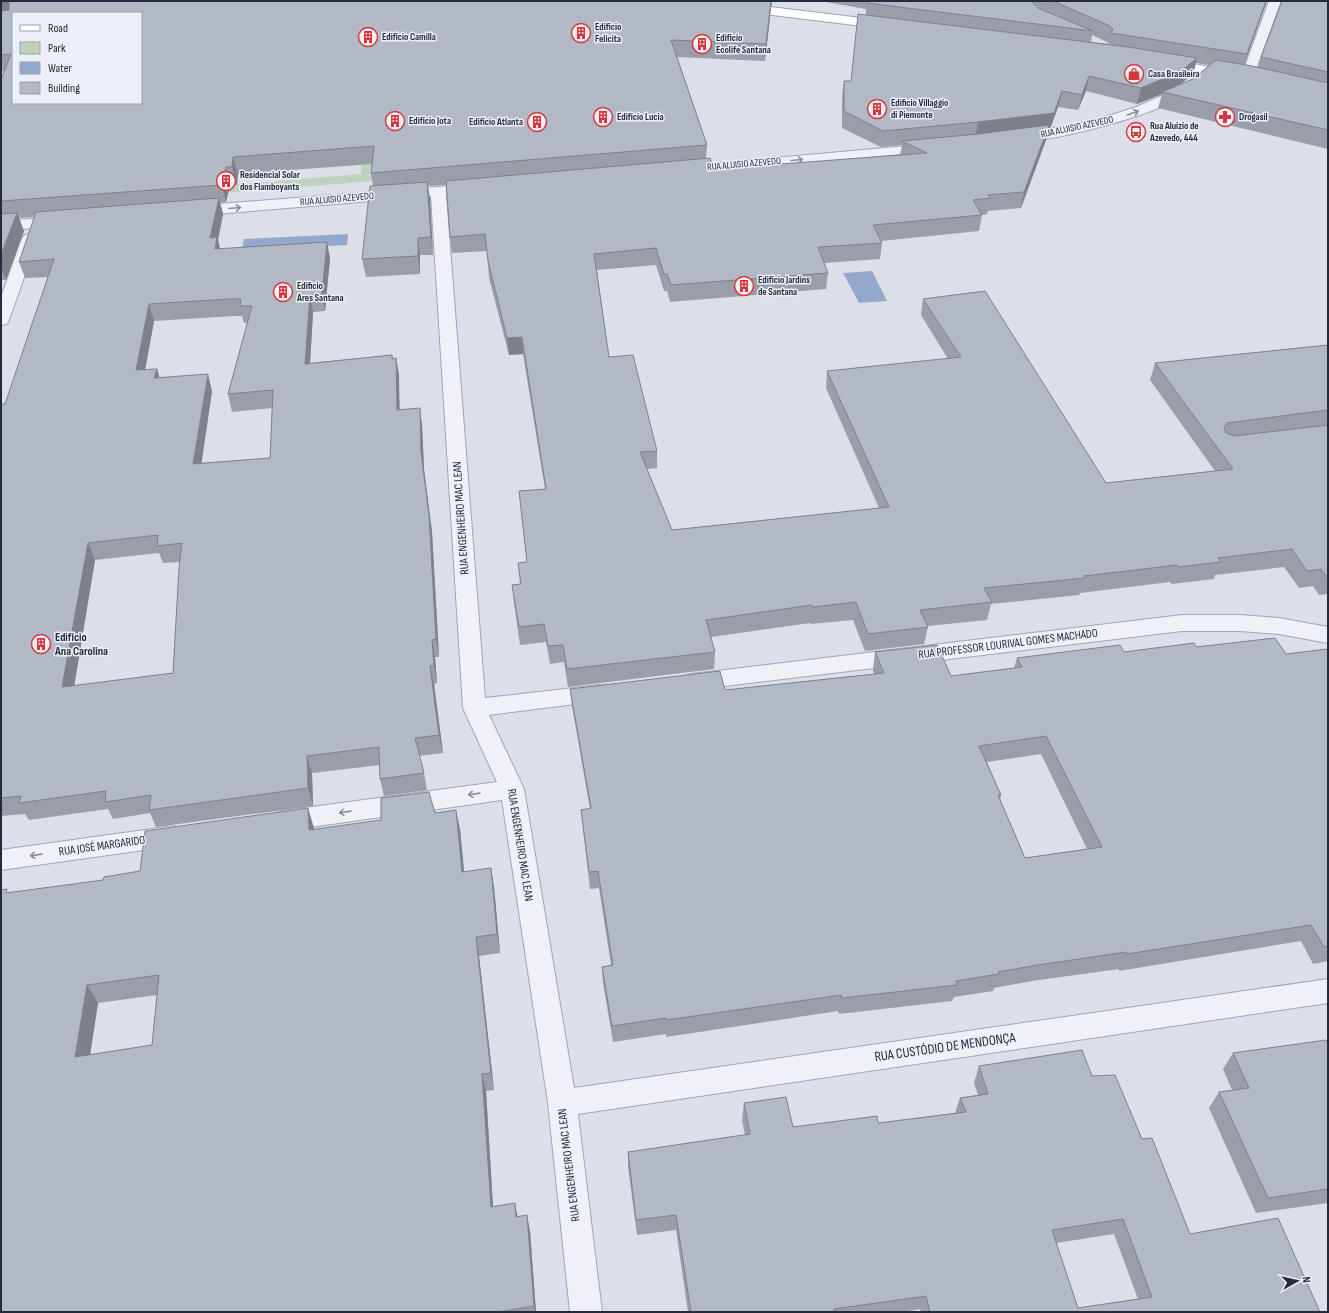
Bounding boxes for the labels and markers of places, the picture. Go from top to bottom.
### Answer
place label: Edifício Felicita [595,21,621,45]
building icon: Edifício Felicita [570,22,592,44]
building icon: Edifício Camilla [357,26,379,48]
place label: Edifício Camilla [382,31,436,43]
place label: Edifício Ecolife Santana [716,32,771,56]
building icon: Edifício Ecolife Santana [691,33,713,55]
shop icon: Casa Brasileira [1123,63,1145,85]
place label: Casa Brasileira [1148,68,1200,80]
place label: Edificio Villaggio di Piemonte [891,97,948,121]
building icon: Edificio Villaggio di Piemonte [866,98,888,120]
building icon: Edifício Lucia [592,106,614,128]
pharmacy icon: Drogasil [1214,106,1236,128]
building icon: Edifício Jota [384,110,406,132]
building icon: Edifício Atlanta [526,111,548,133]
place label: Edifício Lucia [617,111,664,123]
place label: Drogasil [1239,111,1268,123]
place label: Edifício Jota [409,115,451,127]
place label: Edifício Atlanta [469,116,523,128]
place label: Rua Aluízio de Azevedo, 444 [1149,120,1199,144]
bus stop icon: Rua Aluízio de Azevedo, 444 [1125,121,1147,143]
place label: Residencial Solar dos Flamboyants [240,169,300,193]
building icon: Residencial Solar dos Flamboyants [215,170,237,192]
place label: Edifício Jardins de Santana [758,274,810,298]
building icon: Edifício Jardins de Santana [733,275,755,297]
place label: Edificio Ares Santana [296,280,344,304]
building icon: Edificio Ares Santana [272,281,294,303]
place label: Edifício Ana Carolina [54,630,108,659]
building icon: Edifício Ana Carolina [30,633,52,655]

